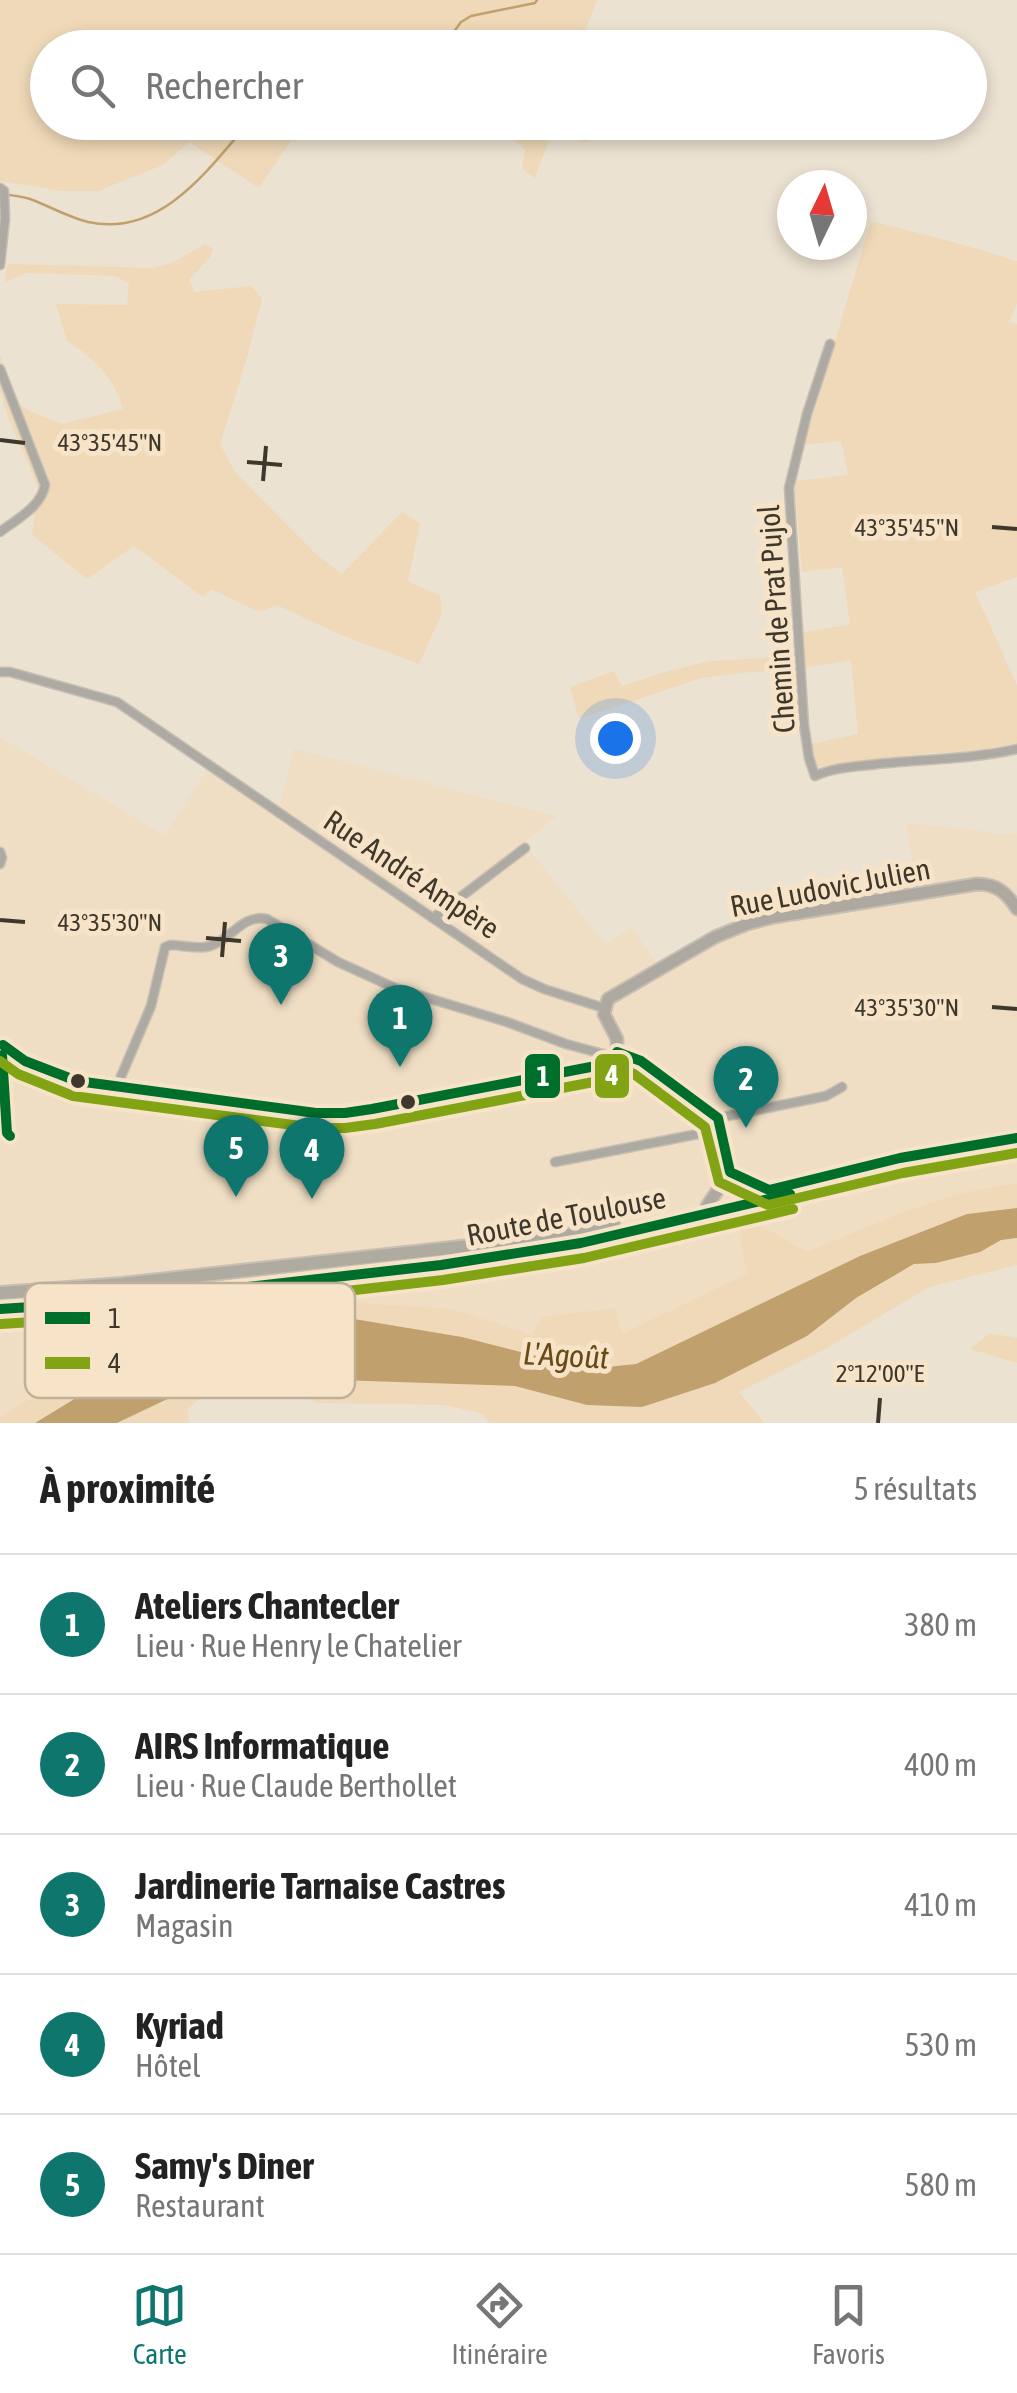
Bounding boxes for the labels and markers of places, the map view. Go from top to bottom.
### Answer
pin: 3 [248,922,314,1005]
pin: 1 [368,984,432,1067]
pin: 2 [714,1046,778,1128]
unlabelled marker [68,1071,88,1091]
unlabelled marker [398,1092,418,1112]
pin: 5 [204,1114,268,1197]
pin: 4 [280,1116,344,1199]

